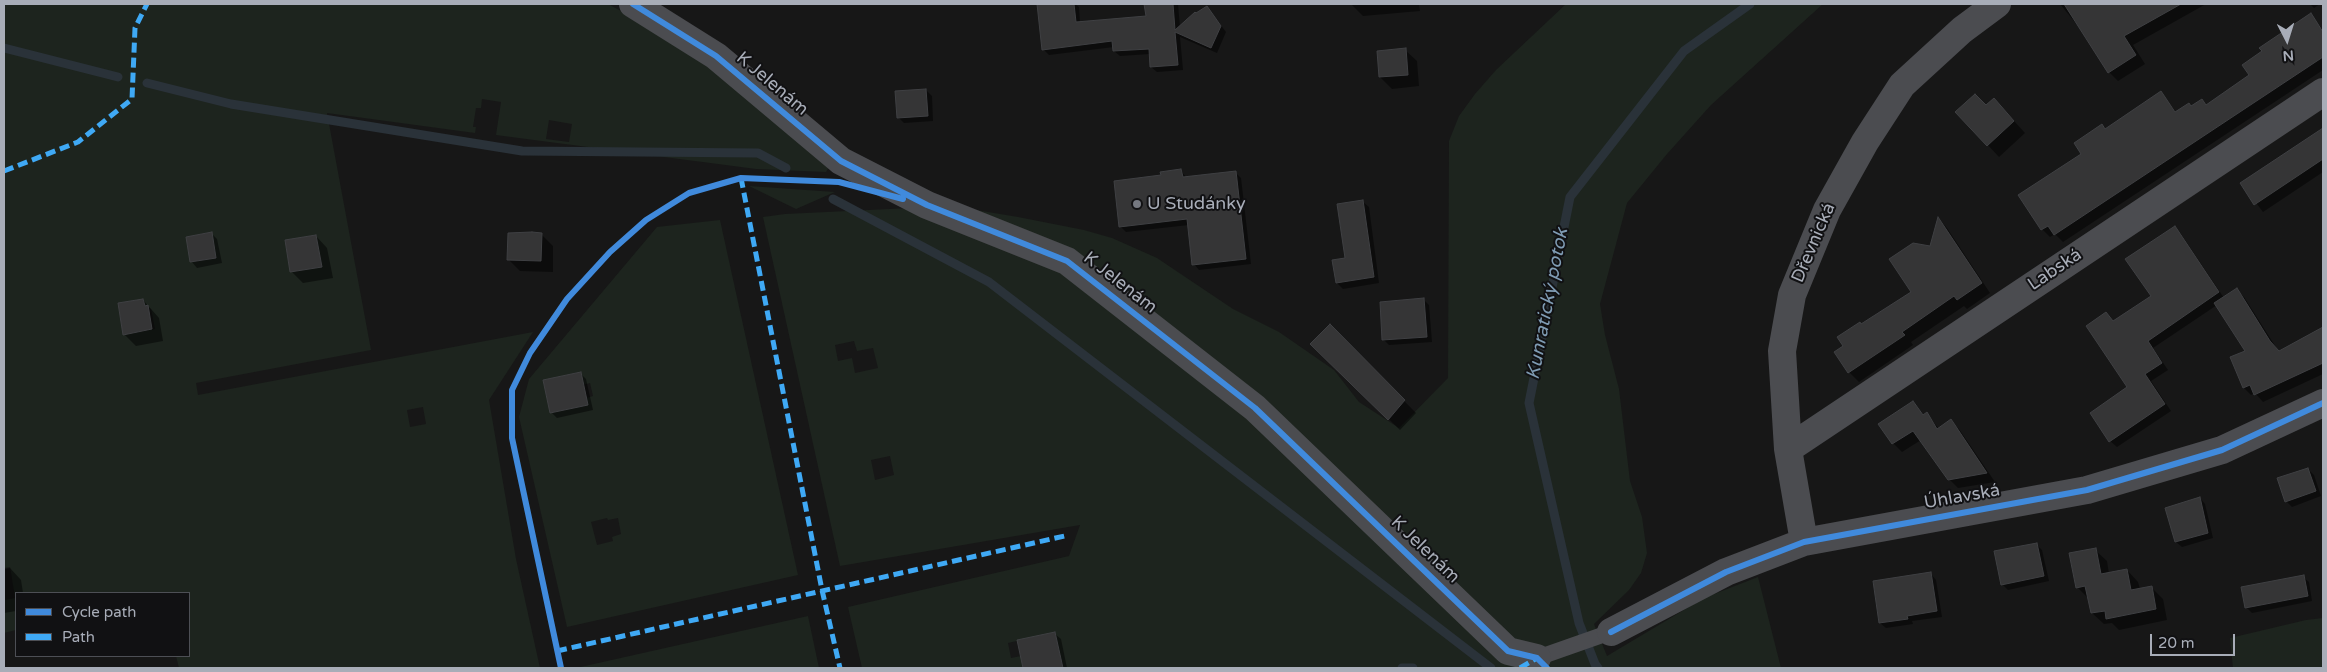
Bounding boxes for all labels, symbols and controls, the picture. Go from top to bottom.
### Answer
north arrow [2262,15,2312,65]
text: N [2282,46,2295,64]
street label: K Jelenám [732,48,812,120]
place label: U Studánky [1147,193,1246,215]
marker: U Studánky [1131,198,1143,210]
street label: Dřevnická [1788,200,1840,286]
water label: Kunratický potok [1522,226,1574,382]
street label: Labská [2024,244,2086,296]
street label: K Jelenám [1079,248,1161,318]
street label: Úhlavská [1922,480,2002,514]
street label: K Jelenám [1386,512,1464,588]
legend [15,592,190,657]
text: Cycle path [62,603,136,621]
scale bar [2152,624,2237,656]
text: Path [62,628,95,646]
text: 20 m [2158,634,2195,652]

